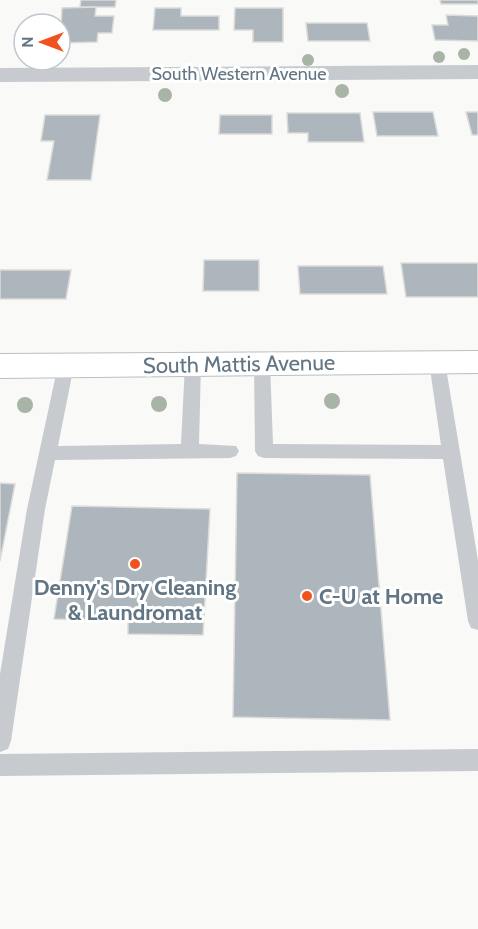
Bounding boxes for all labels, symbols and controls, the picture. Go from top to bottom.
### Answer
north arrow [12,12,72,72]
text: N [18,36,37,48]
street label: South Western Avenue [152,63,326,85]
street label: South Mattis Avenue [143,349,335,379]
marker: Denny's Dry Cleaning & Laundromat [128,557,142,571]
place label: Denny's Dry Cleaning & Laundromat [34,574,236,626]
place label: C-U at Home [319,583,443,610]
marker: C-U at Home [300,589,314,603]

